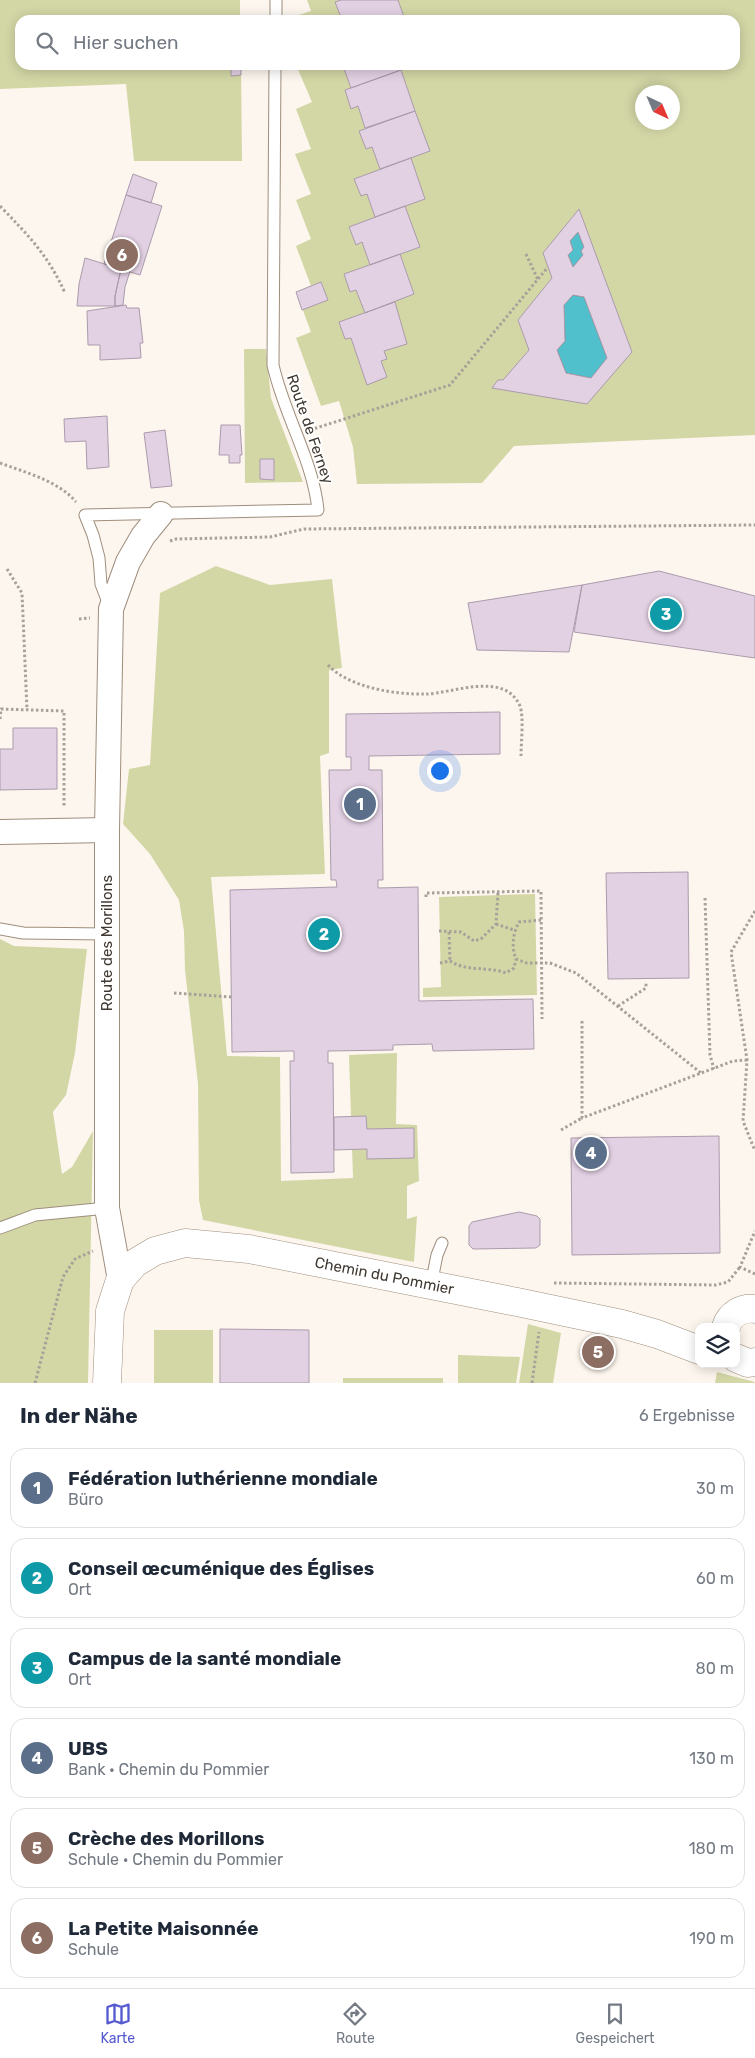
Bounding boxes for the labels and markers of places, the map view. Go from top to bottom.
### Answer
pin: 6 [106,236,138,274]
pin: 3 [650,595,682,633]
pin: 1 [344,785,376,823]
pin: 2 [308,915,340,953]
pin: 4 [575,1134,607,1172]
pin: 5 [582,1333,614,1371]

